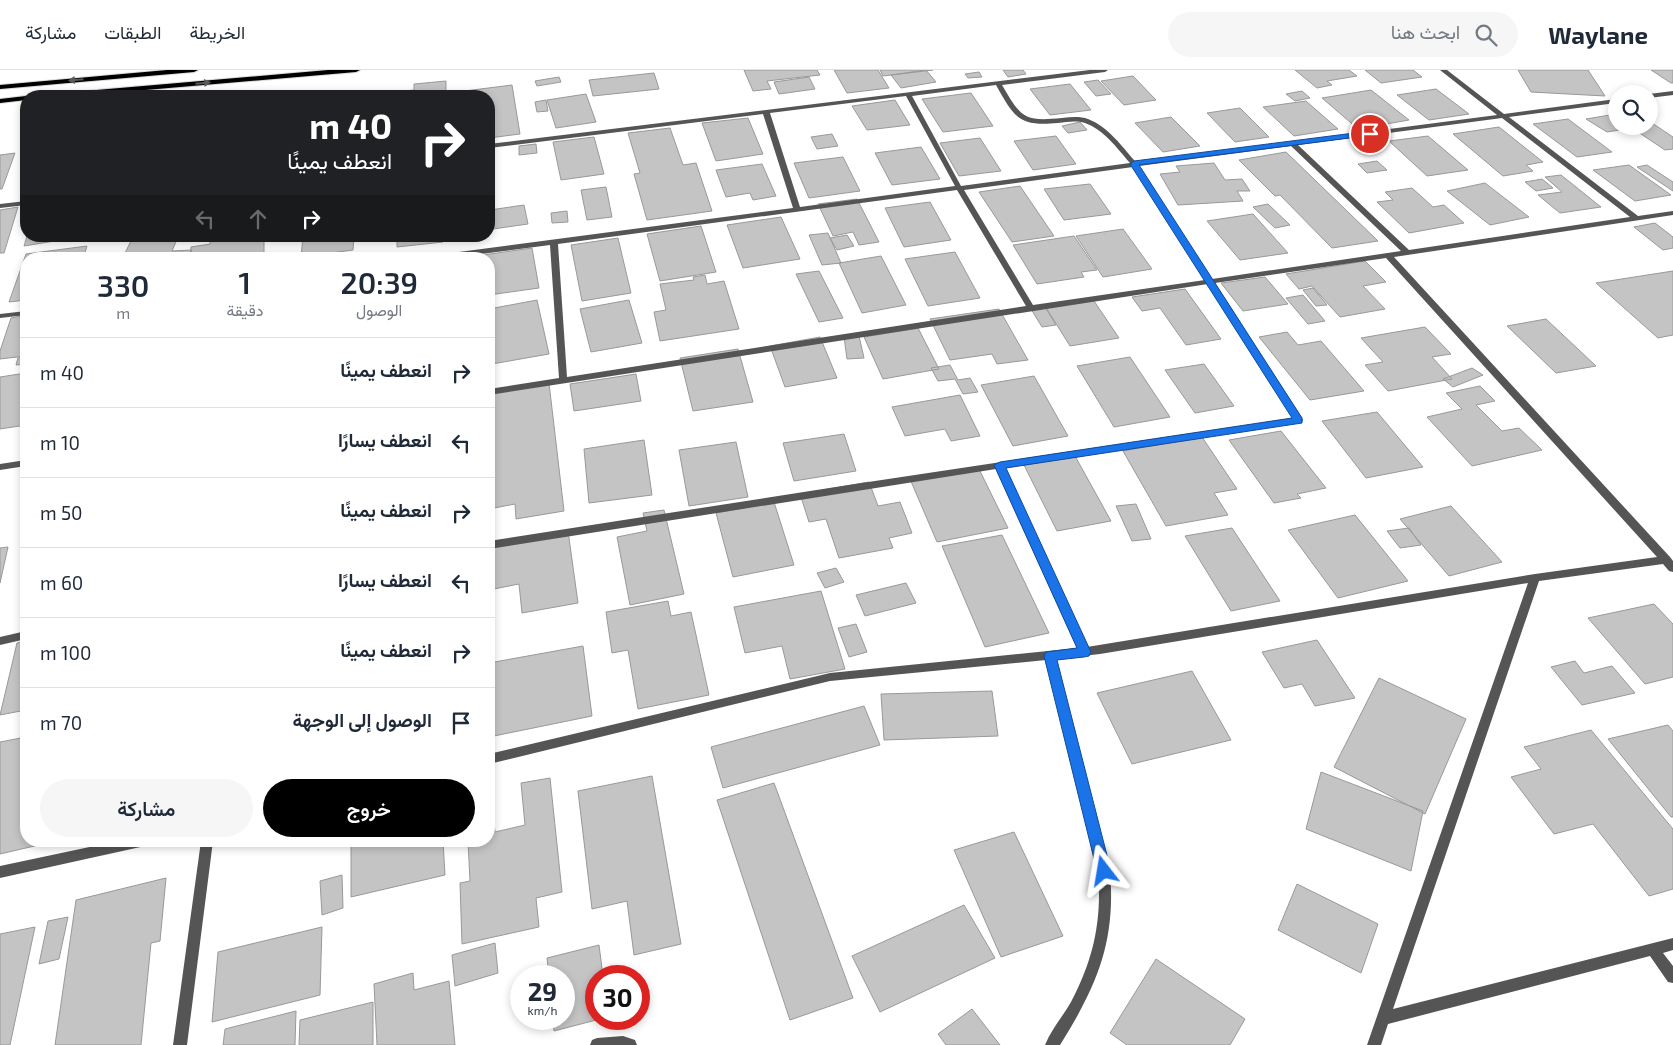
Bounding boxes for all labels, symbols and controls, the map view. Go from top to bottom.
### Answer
search box [1168,12,1518,57]
text: ابحث هنا [1391,20,1460,43]
text: Waylane [1548,20,1648,49]
text: مشاركة [25,21,76,43]
text: الطبقات [104,21,161,43]
text: الخريطة [189,21,245,43]
icon: search [1472,21,1500,49]
one-way arrow [67,76,83,84]
one-way arrow [195,79,211,87]
map controls [1608,85,1658,135]
button: search [1608,85,1658,135]
text: 40 m [309,104,392,146]
icon: right [410,110,475,175]
pin [1349,113,1391,155]
icon: arrive [1356,120,1384,148]
text: انعطف يمينًا [287,147,392,173]
icon: left [191,205,219,233]
icon: ahead [244,205,272,233]
icon: right [297,205,325,233]
text: 1 [239,264,251,300]
text: 20:39 [340,264,418,300]
text: 330 [97,267,149,303]
text: دقيقة [226,300,263,319]
text: الوصول [356,300,402,319]
text: m [116,303,130,322]
text: انعطف يمينًا [340,358,432,381]
icon: right [447,359,475,387]
text: 40 m [40,361,84,384]
text: انعطف يسارًا [338,428,432,451]
icon: left [447,429,475,457]
text: 10 m [40,431,80,454]
text: انعطف يمينًا [340,498,432,521]
icon: right [447,499,475,527]
text: 50 m [40,501,83,524]
text: انعطف يسارًا [338,568,432,591]
icon: left [447,569,475,597]
text: 60 m [40,571,83,594]
text: انعطف يمينًا [340,638,432,661]
icon: right [447,639,475,667]
text: 100 m [40,641,91,664]
text: الوصول إلى الوجهة [292,708,432,731]
icon: arrive [447,709,475,737]
text: 70 m [40,711,82,734]
button: مشاركة [40,779,253,837]
button: خروج [263,779,475,837]
position arrow [1077,844,1129,896]
speed limit sign: 30 [585,965,650,1030]
text: 29 [528,976,557,1006]
text: km/h [528,1003,557,1017]

